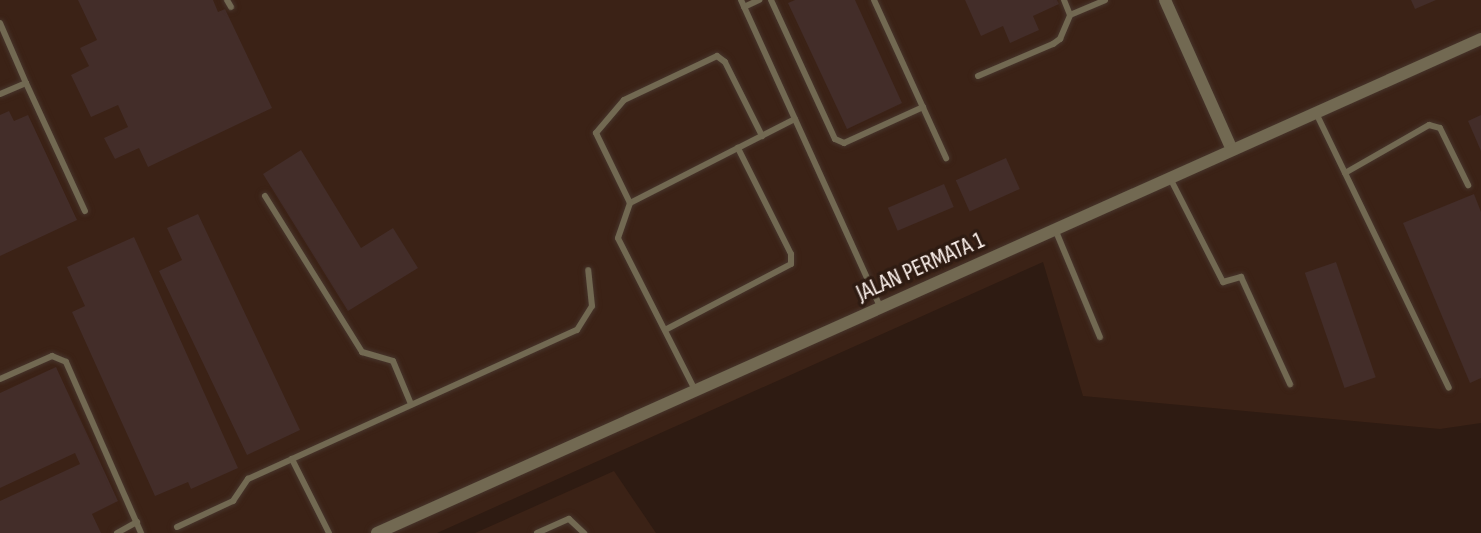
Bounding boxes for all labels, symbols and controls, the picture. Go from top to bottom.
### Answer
street label: JALAN PERMATA 1 [852,226,988,308]

